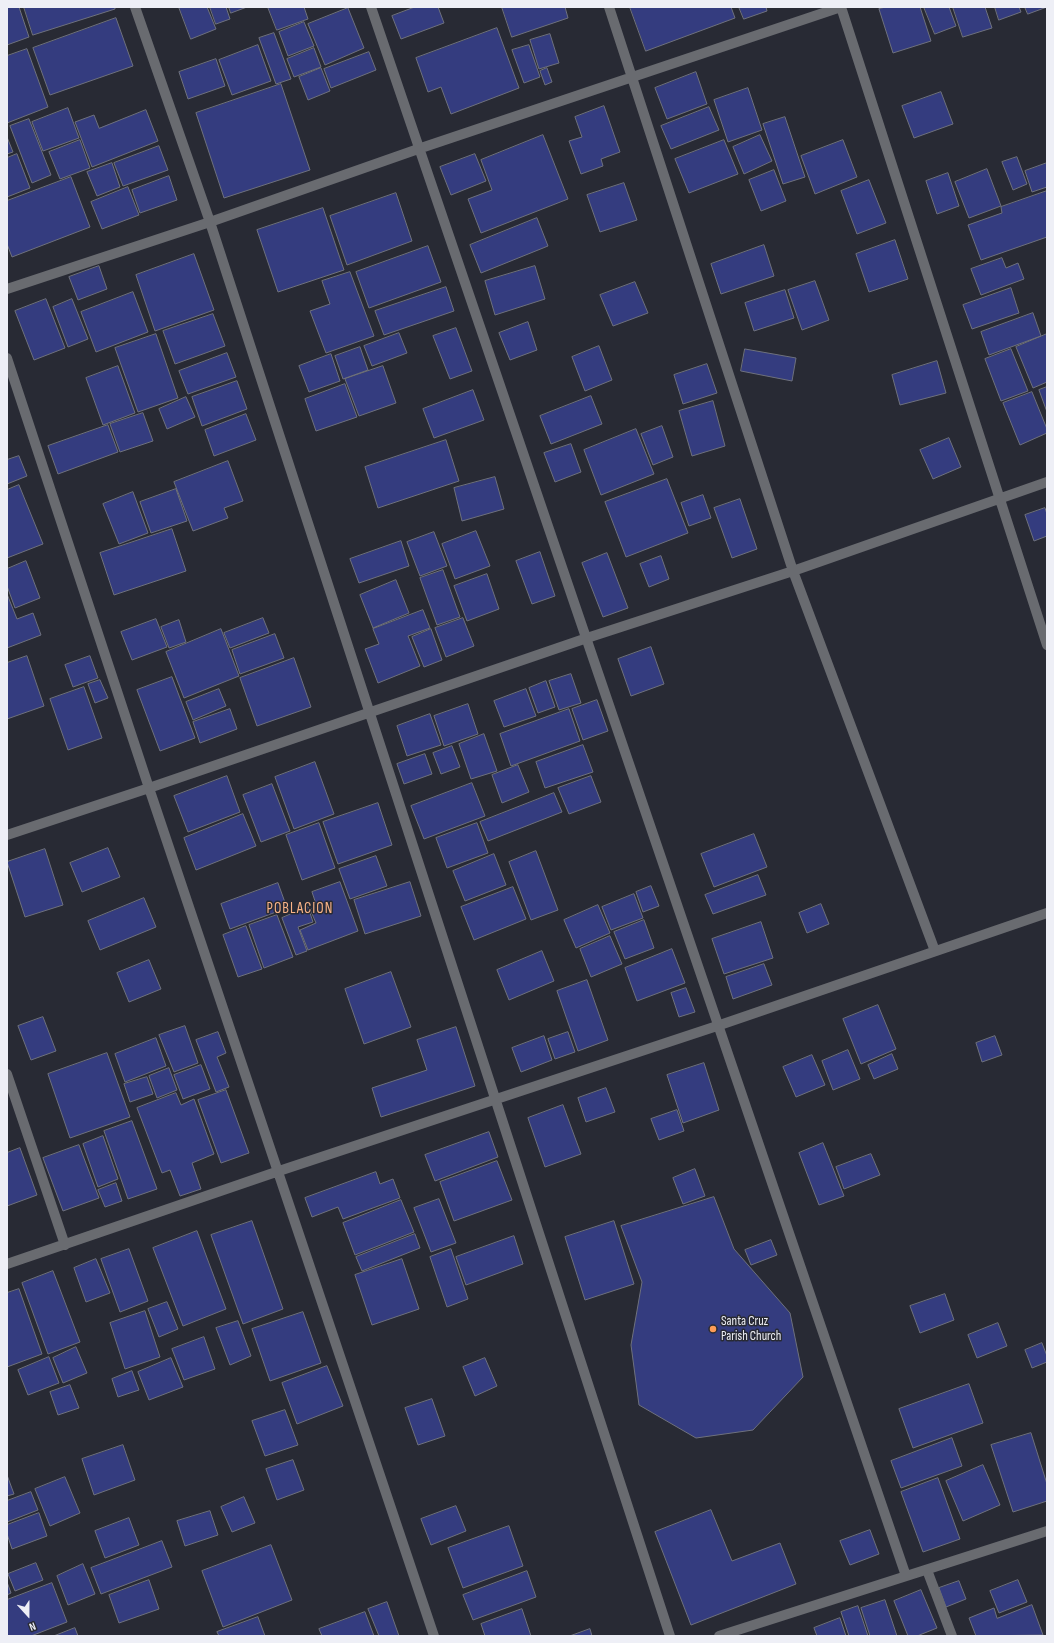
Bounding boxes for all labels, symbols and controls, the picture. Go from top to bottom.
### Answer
district label: POBLACION [267,900,333,918]
place label: Santa Cruz Parish Church [721,1314,781,1345]
marker: Santa Cruz Parish Church [708,1324,718,1334]
north arrow [8,1595,48,1635]
text: N [27,1620,38,1634]

